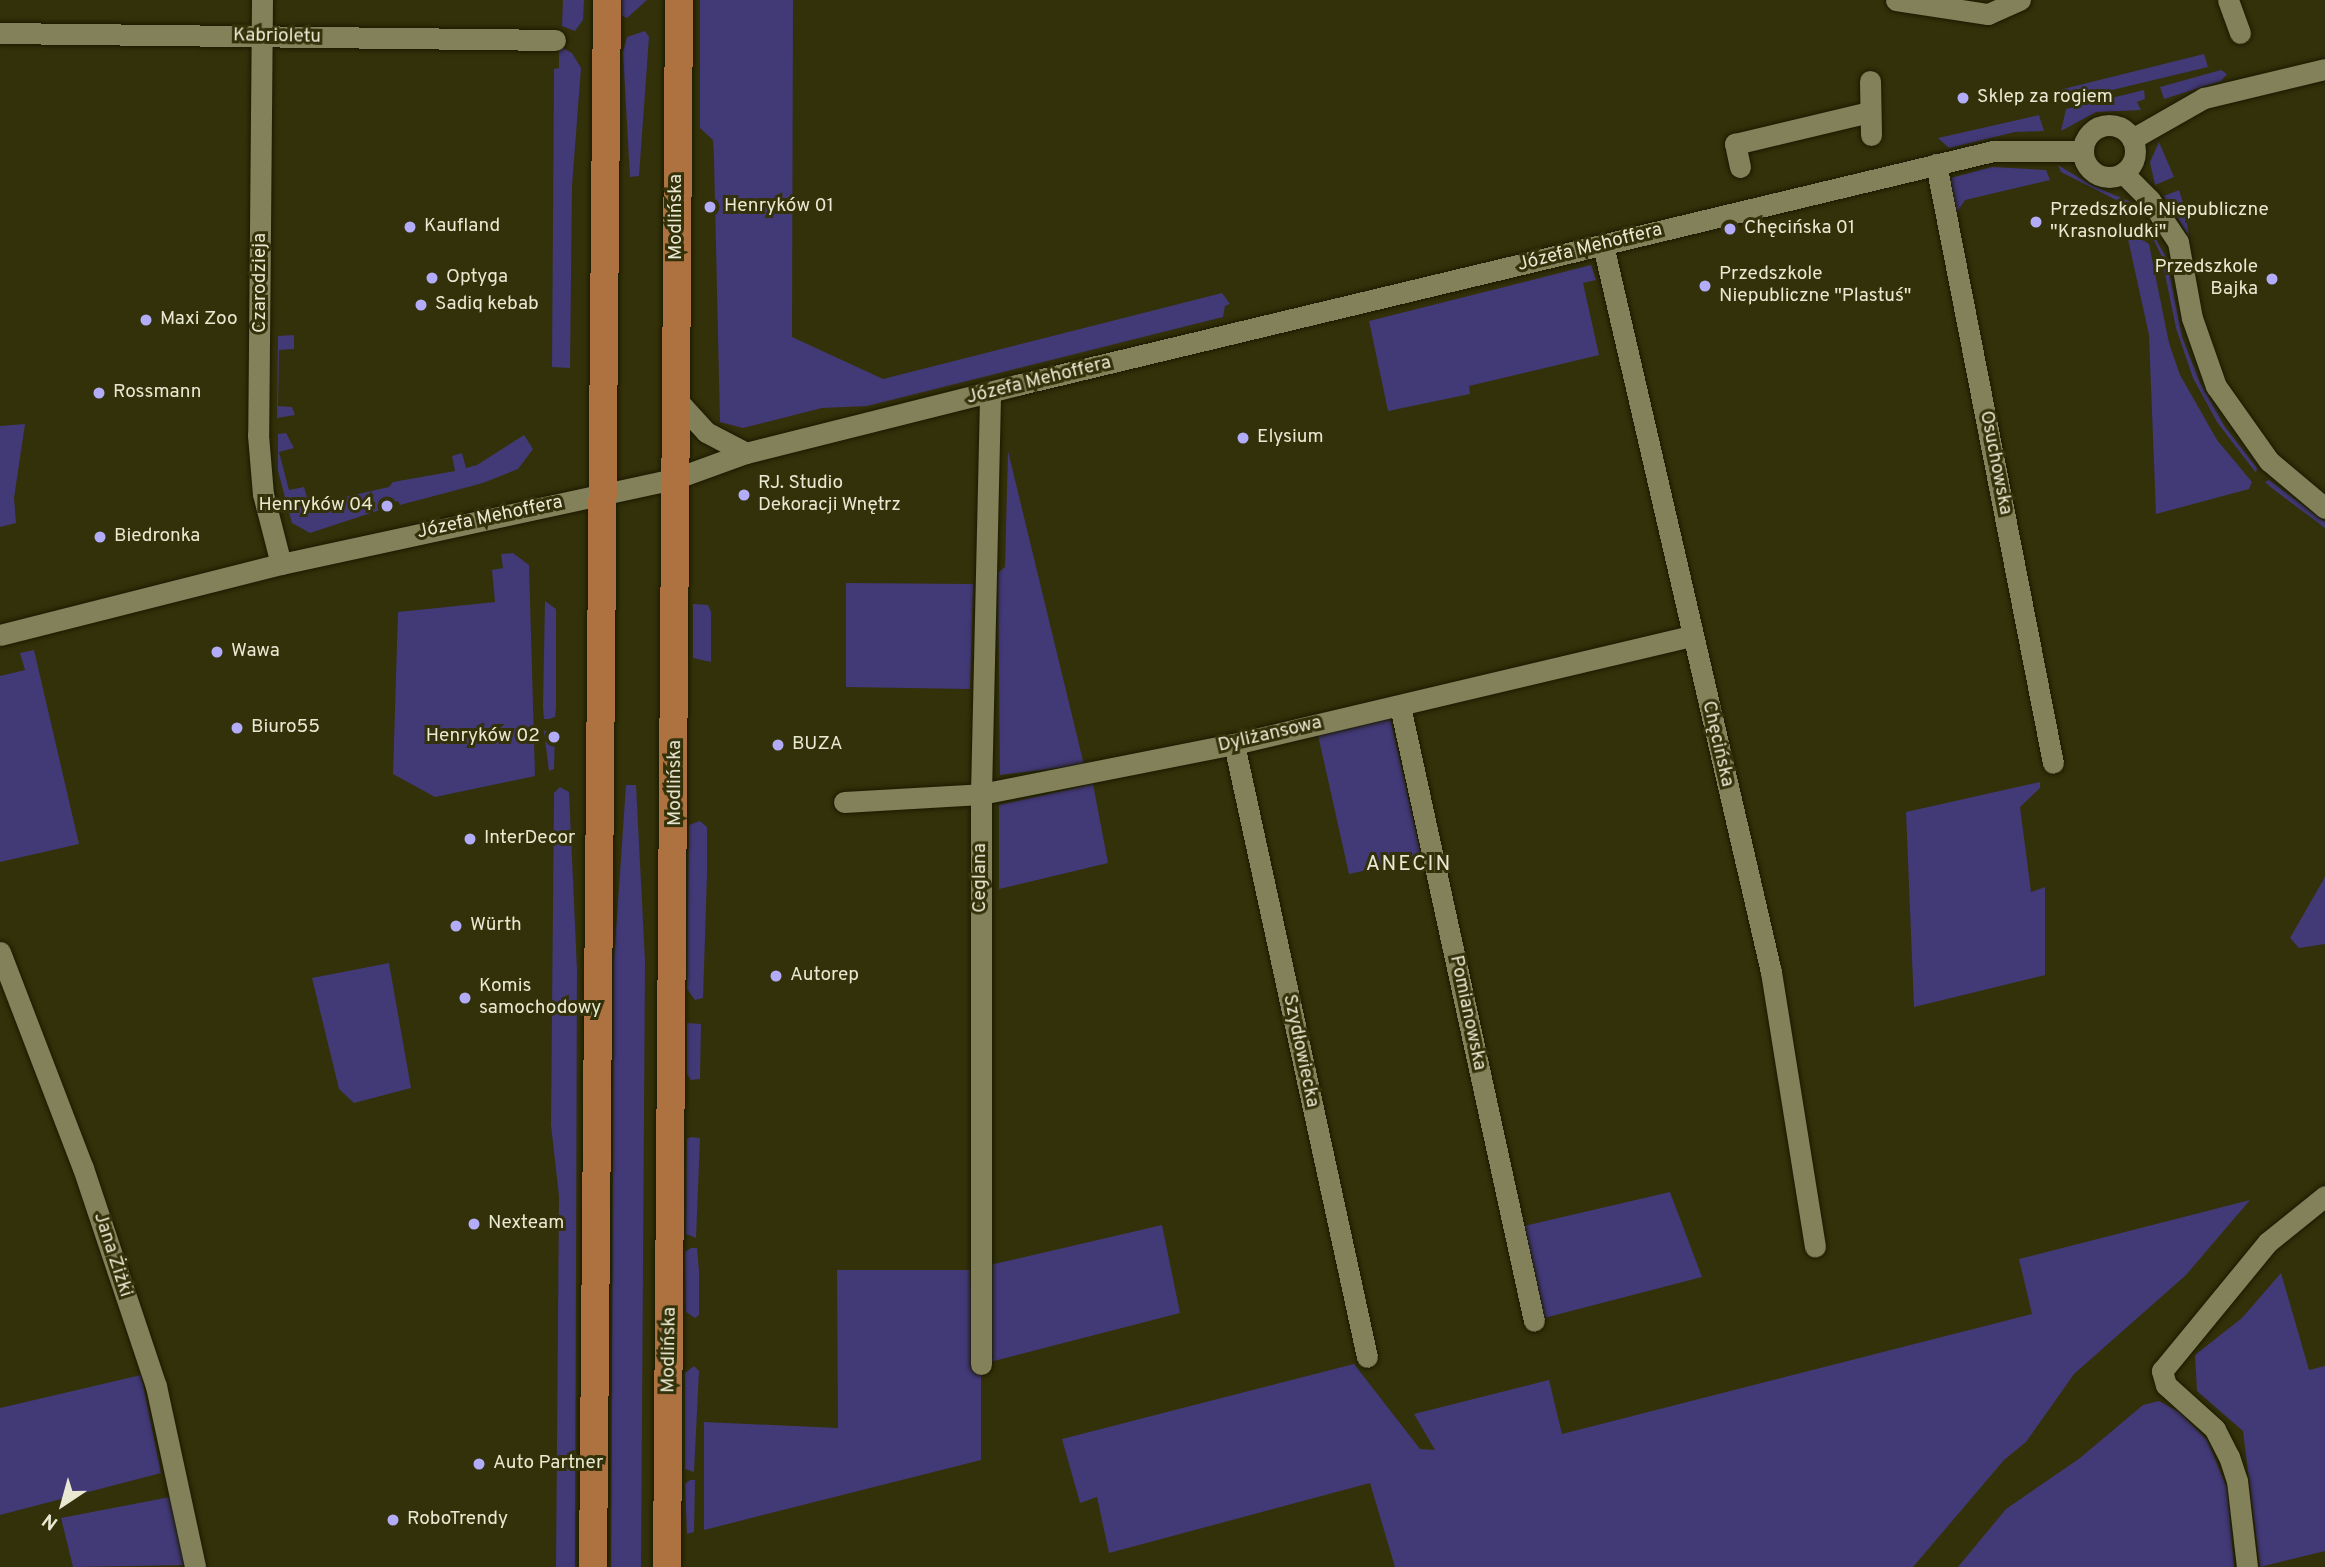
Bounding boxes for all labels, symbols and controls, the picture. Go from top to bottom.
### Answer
street label: Kabrioletu [233,25,321,49]
place label: Sklep za rogiem [1977,87,2113,109]
marker: Sklep za rogiem [1955,90,1971,106]
street label: Modlińska [666,174,688,260]
place label: Henryków 01 [724,196,834,218]
marker: Henryków 01 [702,199,718,215]
place label: Przedszkole Niepubliczne "Krasnoludki" [2050,200,2269,244]
marker: Przedszkole Niepubliczne "Krasnoludki" [2028,214,2044,230]
place label: Kaufland [424,216,500,238]
place label: Chęcińska 01 [1744,218,1855,240]
marker: Kaufland [402,219,418,235]
street label: Józefa Mehoffera [1515,219,1665,277]
marker: Chęcińska 01 [1722,221,1738,237]
street label: Czarodzieja [250,233,272,333]
place label: Przedszkole Bajka [2155,257,2258,301]
place label: Przedszkole Niepubliczne "Plastuś" [1719,264,1911,308]
place label: Optyga [446,267,508,289]
marker: Optyga [424,270,440,286]
marker: Przedszkole Bajka [2264,271,2280,287]
marker: Przedszkole Niepubliczne "Plastuś" [1697,278,1713,294]
place label: Sadiq kebab [435,294,539,316]
marker: Sadiq kebab [413,297,429,313]
place label: Maxi Zoo [160,309,238,331]
marker: Maxi Zoo [138,312,154,328]
street label: Józefa Mehoffera [964,352,1114,410]
place label: Rossmann [113,382,201,404]
marker: Rossmann [91,385,107,401]
street label: Osuchowska [1974,409,2016,517]
place label: Elysium [1257,427,1324,449]
marker: Elysium [1235,430,1251,446]
place label: RJ. Studio Dekoracji Wnętrz [758,473,901,517]
marker: RJ. Studio Dekoracji Wnętrz [736,487,752,503]
street label: Józefa Mehoffera [415,491,565,545]
place label: Henryków 04 [259,495,373,517]
marker: Henryków 04 [379,498,395,514]
place label: Biedronka [114,526,200,548]
marker: Biedronka [92,529,108,545]
place label: Wawa [231,641,280,663]
marker: Wawa [209,644,225,660]
street label: Chęcińska [1696,699,1738,789]
street label: Dyliżansowa [1216,712,1324,758]
place label: Biuro55 [251,717,320,739]
marker: Biuro55 [229,720,245,736]
place label: Henryków 02 [426,726,540,748]
marker: Henryków 02 [546,729,562,745]
place label: BUZA [792,734,843,756]
marker: BUZA [770,737,786,753]
street label: Modlińska [665,740,687,826]
place label: InterDecor [484,828,575,850]
marker: InterDecor [462,831,478,847]
street label: Ceglana [970,843,992,913]
district label: ANECIN [1366,852,1452,878]
place label: Würth [470,915,522,937]
marker: Würth [448,918,464,934]
street label: Pomianowska [1444,953,1490,1073]
place label: Autorep [790,965,859,987]
marker: Autorep [768,968,784,984]
place label: Komis samochodowy [479,976,601,1020]
marker: Komis samochodowy [457,990,473,1006]
street label: Szydłowiecka [1277,992,1323,1110]
street label: Jana Żiżki [88,1210,136,1300]
place label: Nexteam [488,1213,564,1235]
marker: Nexteam [466,1216,482,1232]
street label: Modlińska [658,1307,682,1393]
place label: Auto Partner [493,1453,603,1475]
marker: Auto Partner [471,1456,487,1472]
north arrow [28,1469,98,1539]
text: N [38,1507,63,1535]
place label: RoboTrendy [407,1509,508,1531]
marker: RoboTrendy [385,1512,401,1528]

